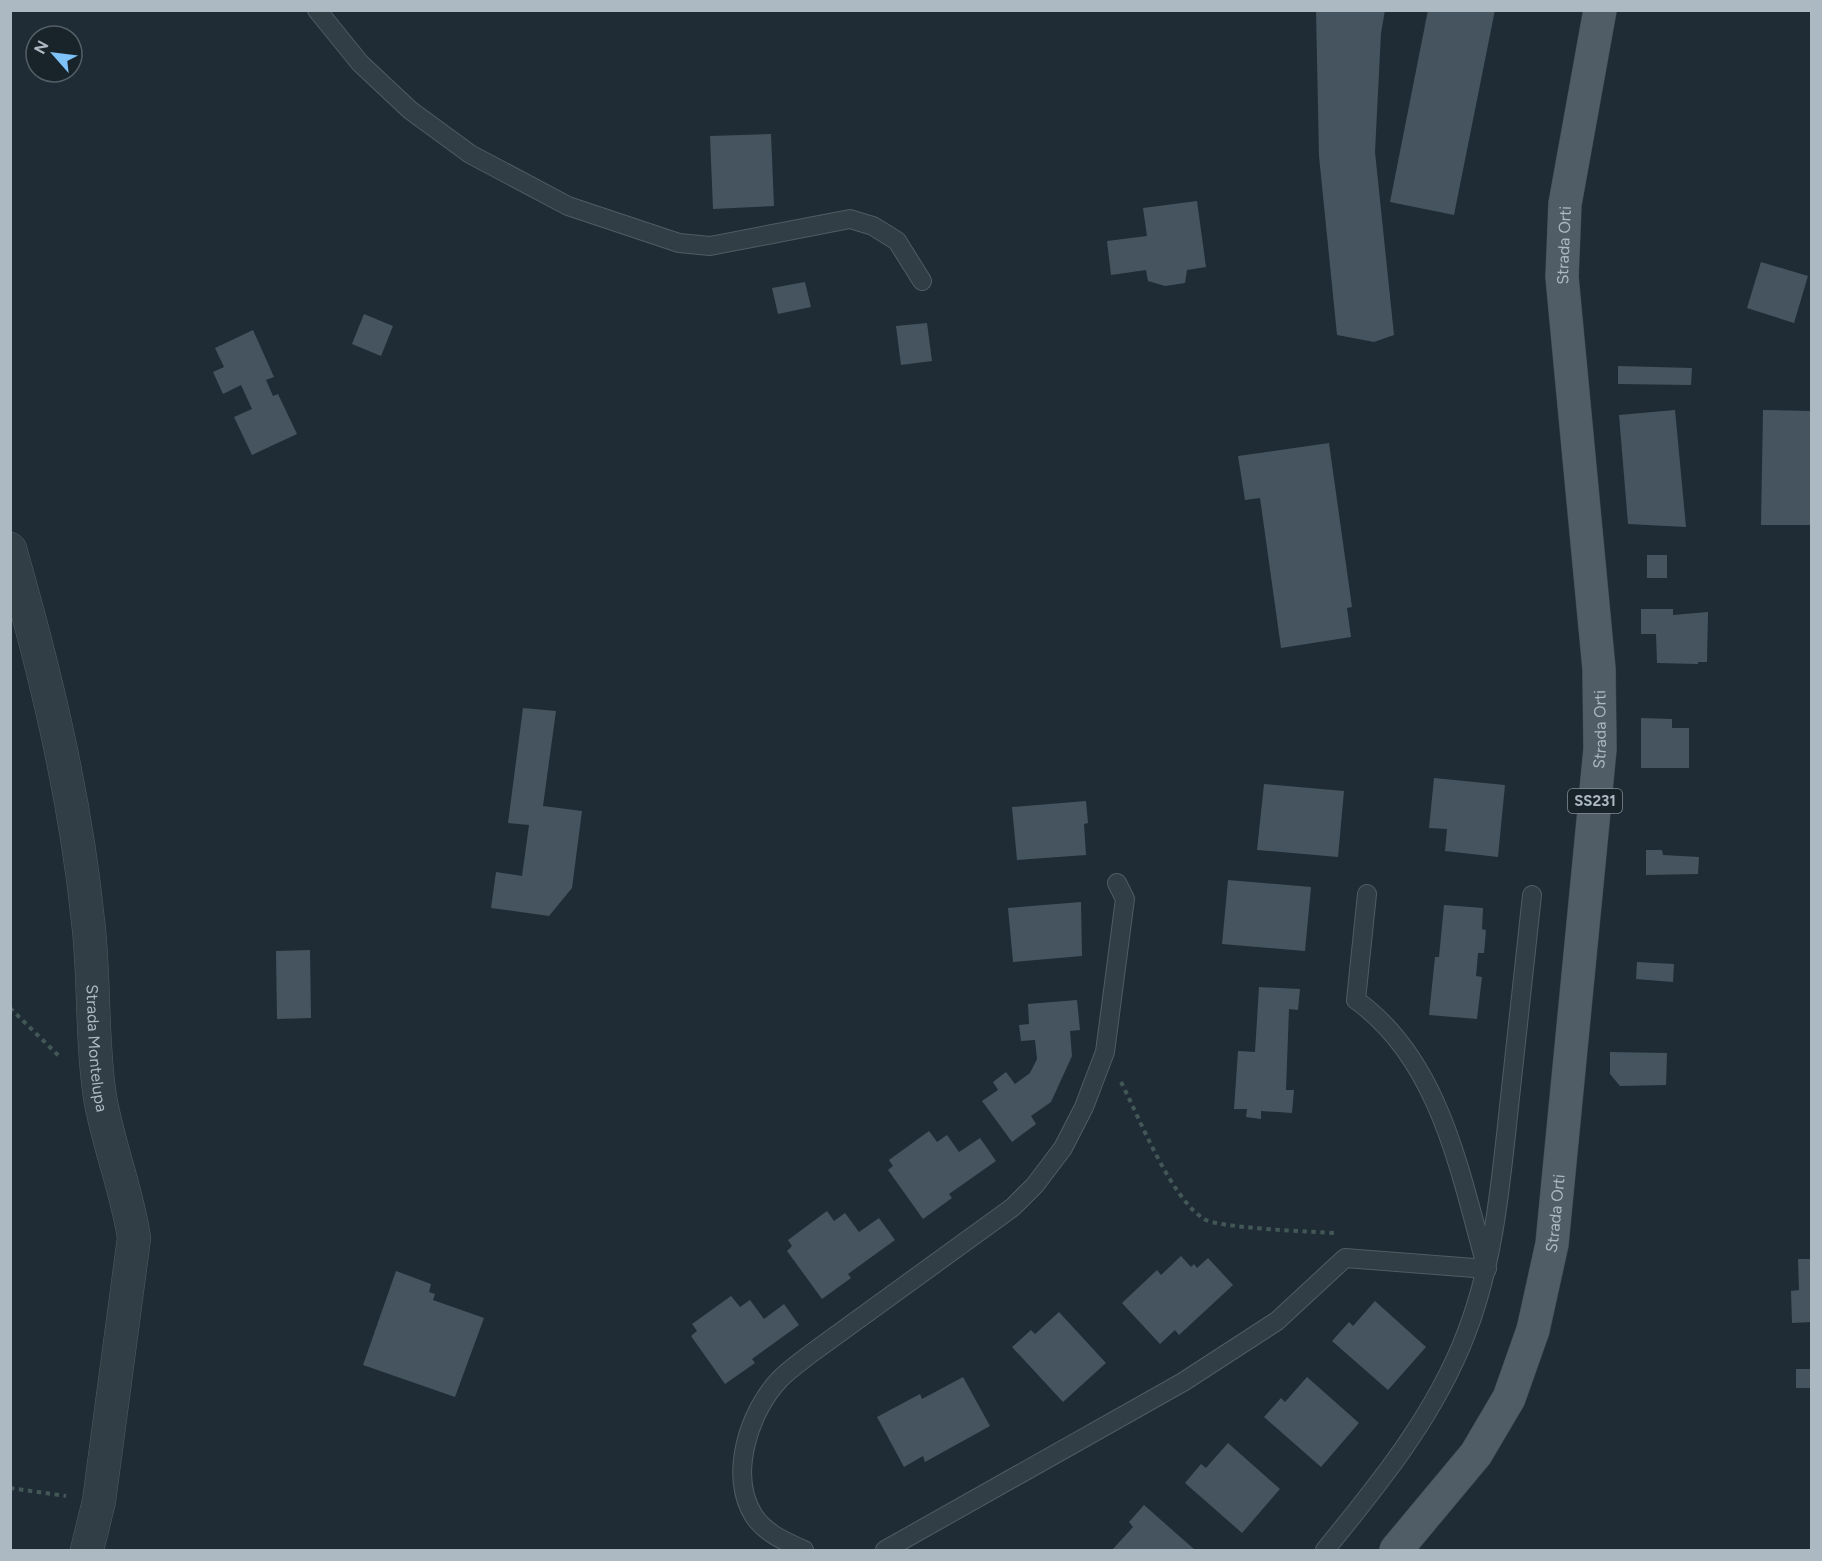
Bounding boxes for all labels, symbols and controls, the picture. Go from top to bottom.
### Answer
north arrow [24,24,84,84]
text: N [30,37,52,57]
street label: Strada Orti [1553,206,1575,285]
street label: Strada Orti [1589,690,1610,770]
road number: SS231 [1568,789,1622,813]
street label: Strada Montelupa [82,984,112,1113]
street label: Strada Orti [1541,1173,1569,1254]

